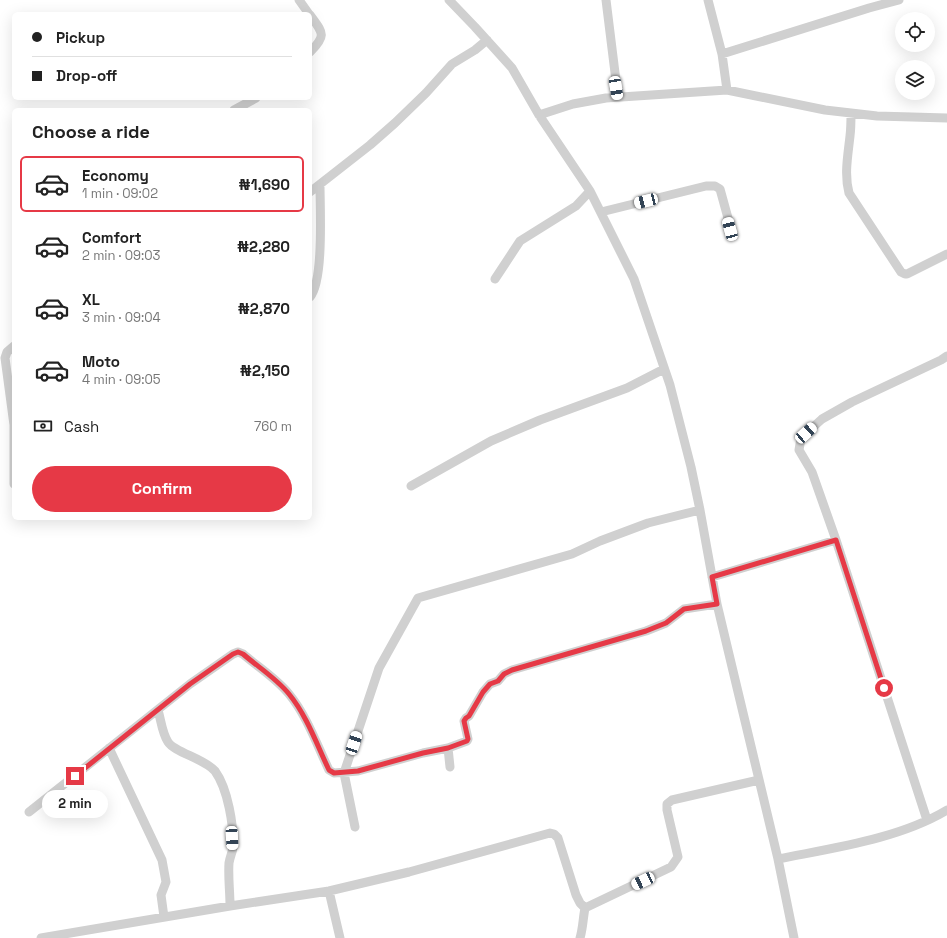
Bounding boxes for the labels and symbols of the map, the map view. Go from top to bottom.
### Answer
car [608,75,624,101]
car [633,192,659,210]
car [721,216,739,242]
car [793,421,819,445]
route start [875,679,893,697]
car [345,730,363,756]
route end [66,767,84,785]
callout: 2 min [42,790,108,818]
car [225,826,239,850]
car [630,870,656,892]

